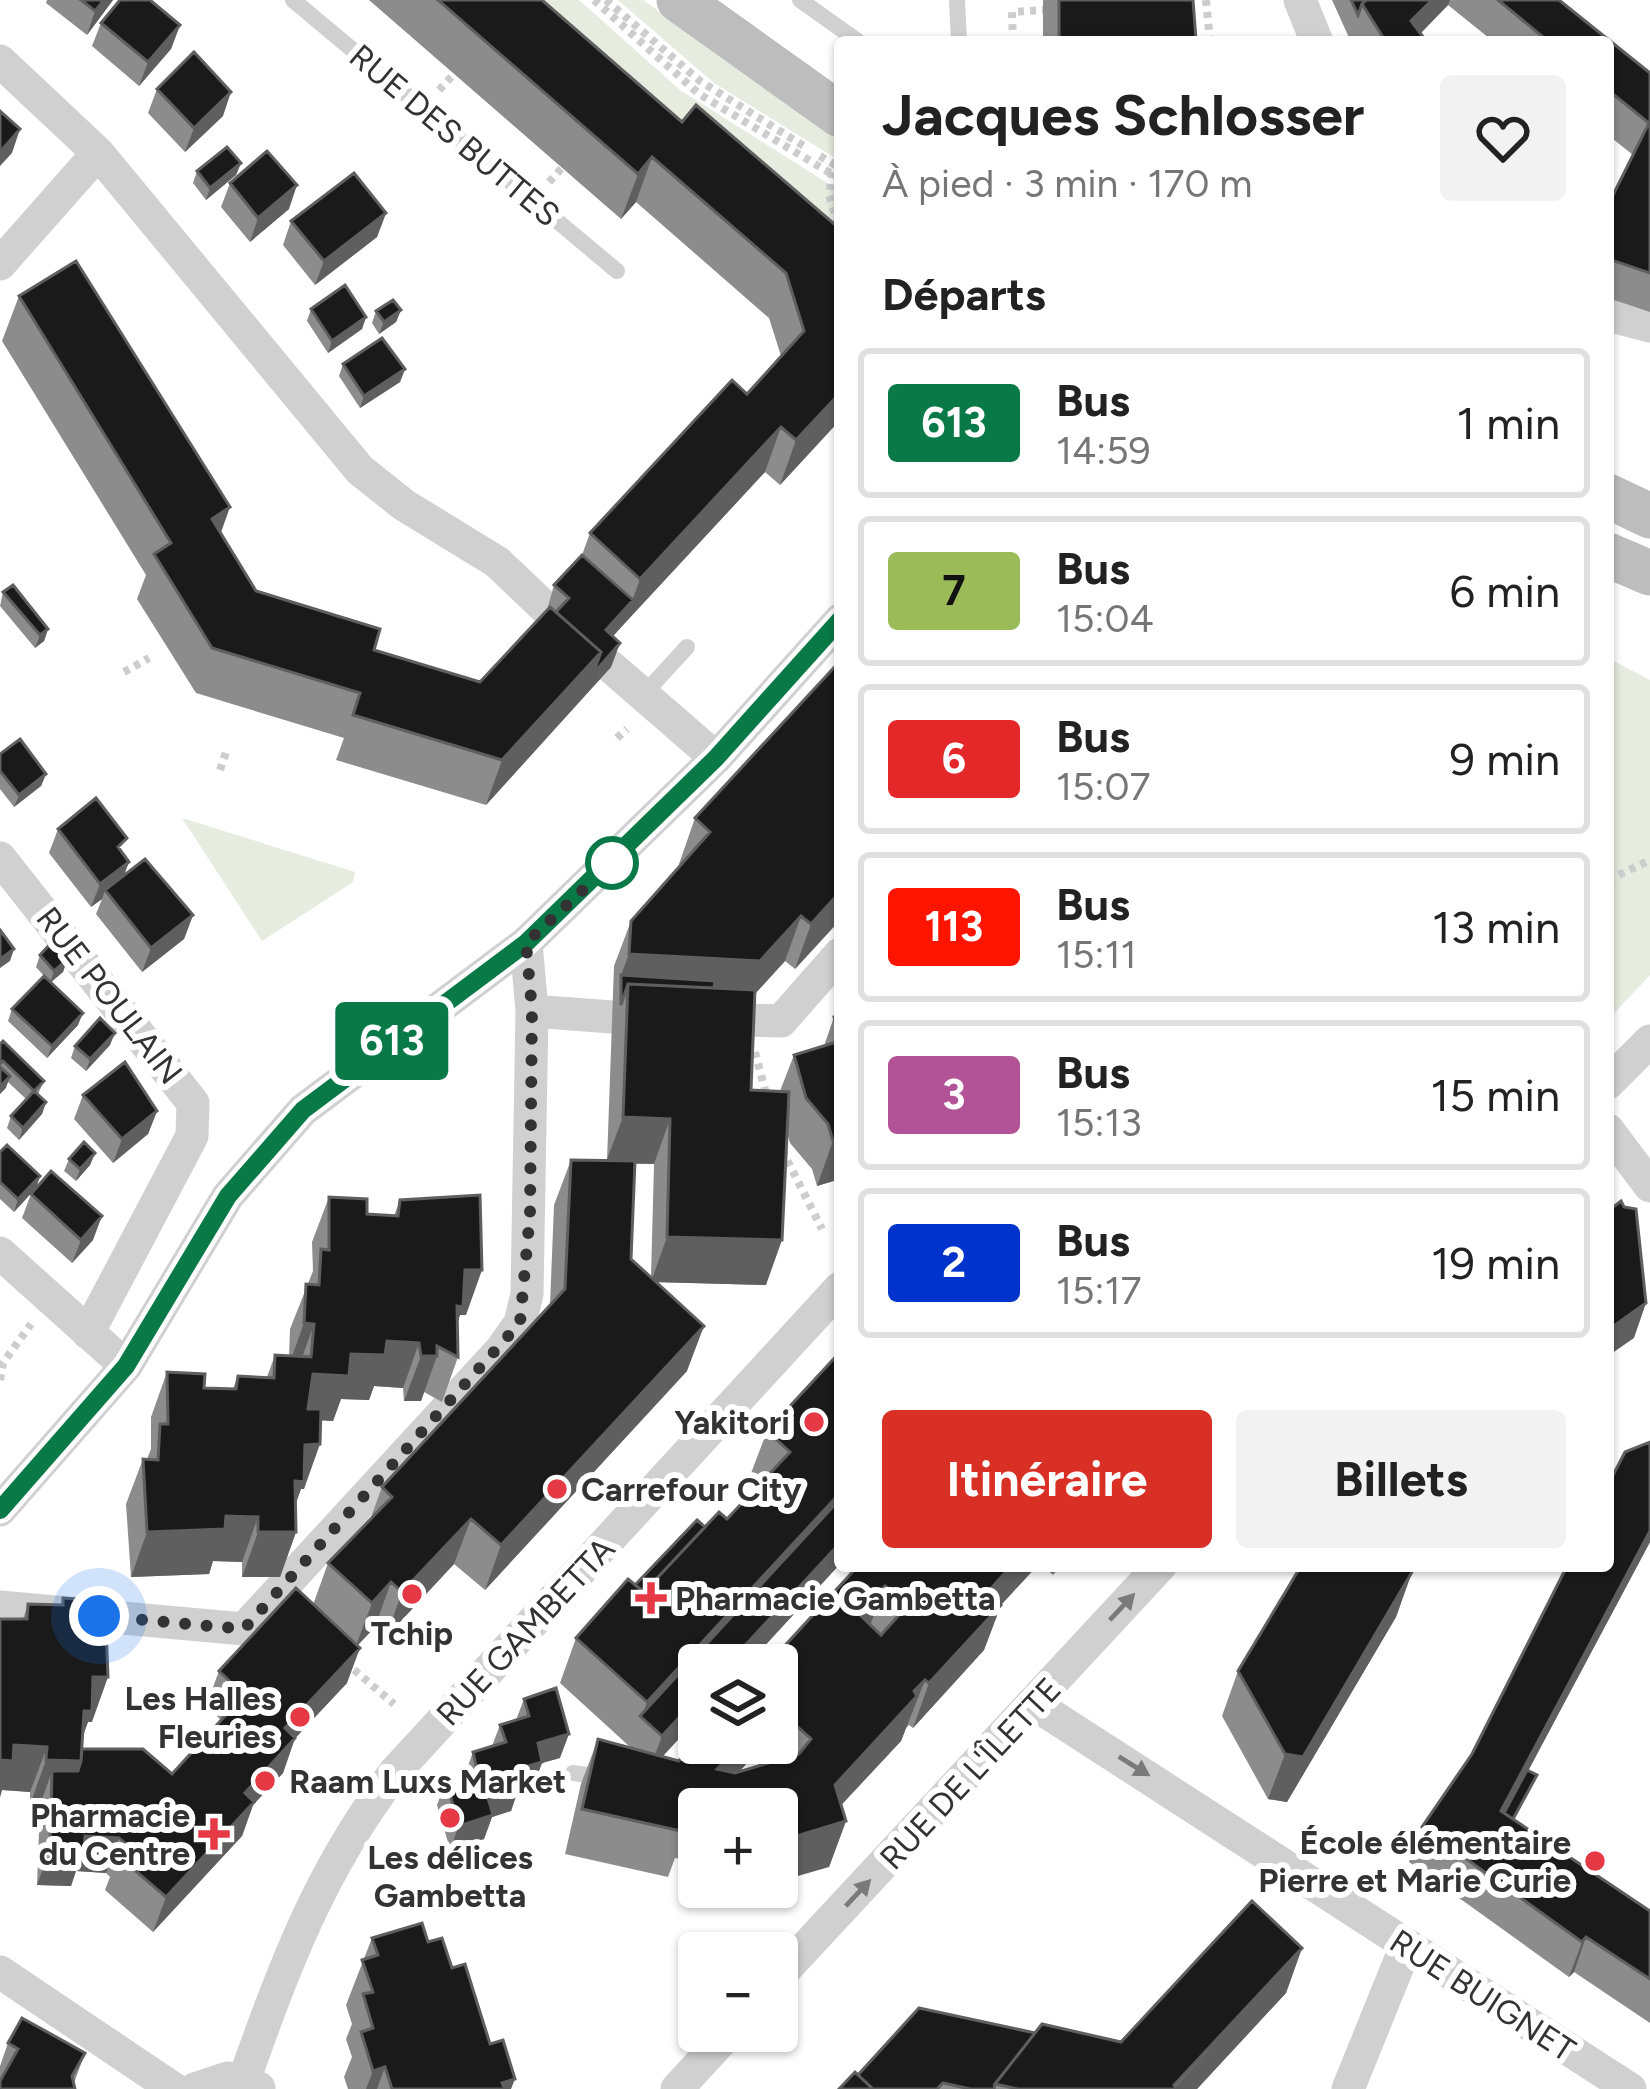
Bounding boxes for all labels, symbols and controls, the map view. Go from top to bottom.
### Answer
street label: RUE DES BUTTES [342,36,567,234]
button: heart [1440,75,1566,201]
text: Jacques Schlosser [882,81,1364,149]
text: À pied · 3 min · 170 m [882,160,1252,207]
text: Départs [882,267,1046,321]
text: Bus [1056,373,1130,427]
text: 1 min [1456,396,1560,450]
text: 613 [921,397,987,448]
text: 14:59 [1056,427,1151,474]
text: Bus [1056,541,1130,595]
text: 6 min [1450,564,1560,618]
text: 7 [942,565,966,616]
text: 15:04 [1056,595,1154,642]
text: Bus [1056,709,1130,763]
text: 9 min [1450,732,1560,786]
text: 6 [942,733,966,784]
text: 15:07 [1056,763,1150,810]
unlabelled marker [587,838,637,888]
text: Bus [1056,877,1130,931]
street label: RUE POULAIN [28,899,191,1092]
text: 13 min [1432,900,1560,954]
text: 113 [925,901,983,952]
text: 15:11 [1056,931,1137,978]
line badge: 613 [323,1002,461,1080]
text: 613 [359,1015,425,1066]
text: Bus [1056,1045,1130,1099]
text: 15 min [1431,1068,1560,1122]
text: 3 [942,1069,966,1120]
text: 15:13 [1056,1099,1142,1146]
text: Bus [1056,1213,1130,1267]
text: 19 min [1431,1236,1560,1290]
text: 2 [942,1237,966,1288]
text: 15:17 [1056,1267,1141,1314]
place label: Yakitori [674,1403,790,1442]
marker: Yakitori [801,1409,827,1435]
button: Itinéraire [882,1410,1212,1548]
button: Billets [1236,1410,1566,1548]
place label: Carrefour City [581,1470,802,1509]
marker: Carrefour City [544,1476,570,1502]
street label: RUE GAMBETTA [428,1529,623,1734]
place label: Pharmacie Gambetta [675,1579,996,1618]
marker: Tchip [399,1581,425,1607]
marker: Pharmacie Gambetta [638,1585,664,1611]
your location [69,1586,129,1646]
one-way arrow [1108,1593,1136,1622]
place label: Tchip [371,1614,453,1653]
map controls [678,1644,798,2052]
button: layers [678,1644,798,1764]
street label: RUE DE L'ÎLETTE [872,1670,1069,1877]
place label: Les Halles Fleuries [125,1679,276,1756]
marker: Les Halles Fleuries [287,1704,313,1730]
one-way arrow [1117,1754,1150,1776]
place label: Raam Luxs Market [289,1762,566,1801]
marker: Raam Luxs Market [252,1768,278,1794]
button: + [678,1788,798,1908]
place label: Pharmacie du Centre [30,1796,190,1873]
marker: Les délices Gambetta [437,1805,463,1831]
marker: Pharmacie du Centre [201,1821,227,1847]
place label: École élémentaire Pierre et Marie Curie [1258,1823,1571,1900]
place label: Les délices Gambetta [367,1838,533,1915]
marker: École élémentaire Pierre et Marie Curie [1582,1848,1608,1874]
one-way arrow [843,1879,871,1908]
street label: RUE BUIGNET [1383,1921,1582,2070]
button: − [678,1932,798,2052]

